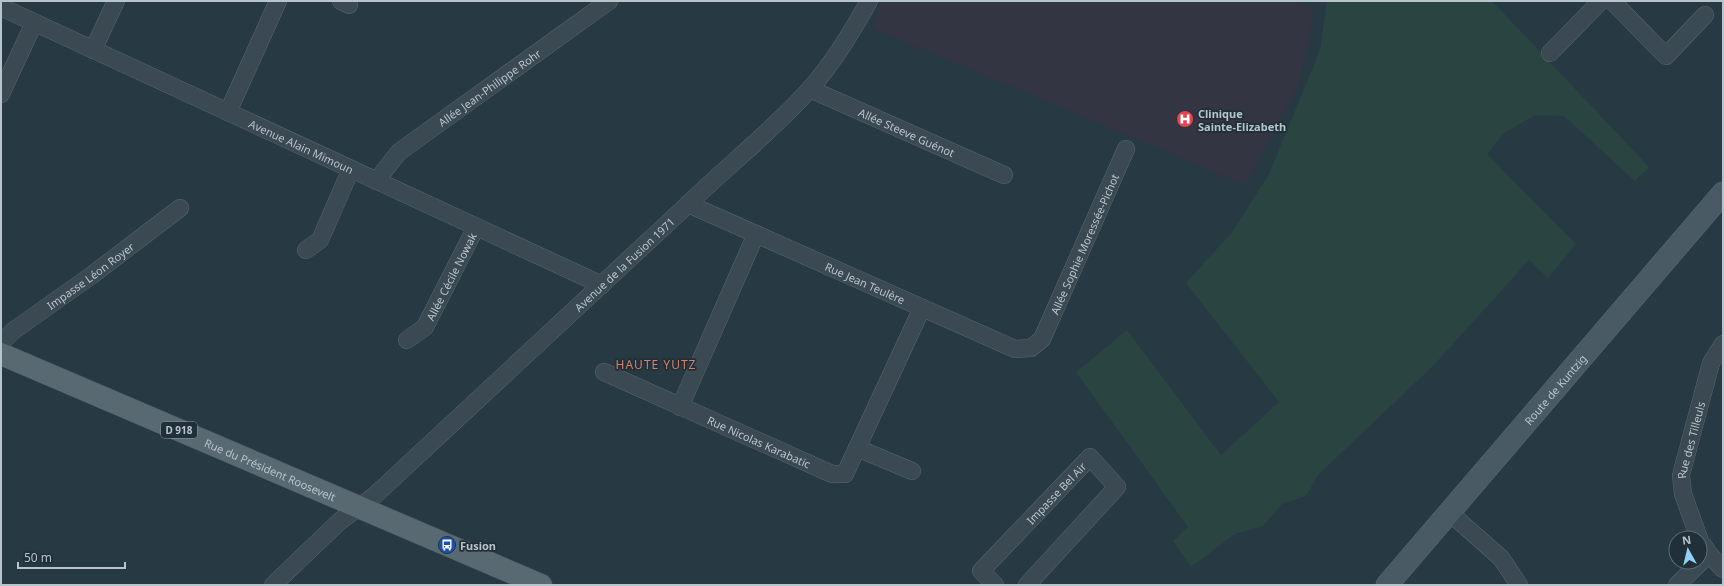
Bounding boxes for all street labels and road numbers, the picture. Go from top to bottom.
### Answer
street label: Allée Jean-Philippe Rohr [435,45,544,129]
street label: Allée Steeve Guénot [857,104,957,160]
street label: Avenue Alain Mimoun [247,115,356,177]
street label: Allée Sophie Moressée-Pichot [1046,171,1122,316]
street label: Avenue de la Fusion 1971 [571,214,677,314]
street label: Allée Cécile Nowak [422,230,480,323]
street label: Impasse Léon Royer [44,238,137,312]
street label: Rue Jean Teulère [823,258,908,307]
street label: Route de Kuntzig [1520,351,1589,428]
street label: Rue des Tilleuls [1673,400,1708,480]
street label: Rue Nicolas Karabatic [705,412,813,471]
road number: D 918 [161,422,197,438]
street label: Rue du Président Roosevelt [203,435,338,504]
street label: Impasse Bel Air [1023,458,1089,527]

